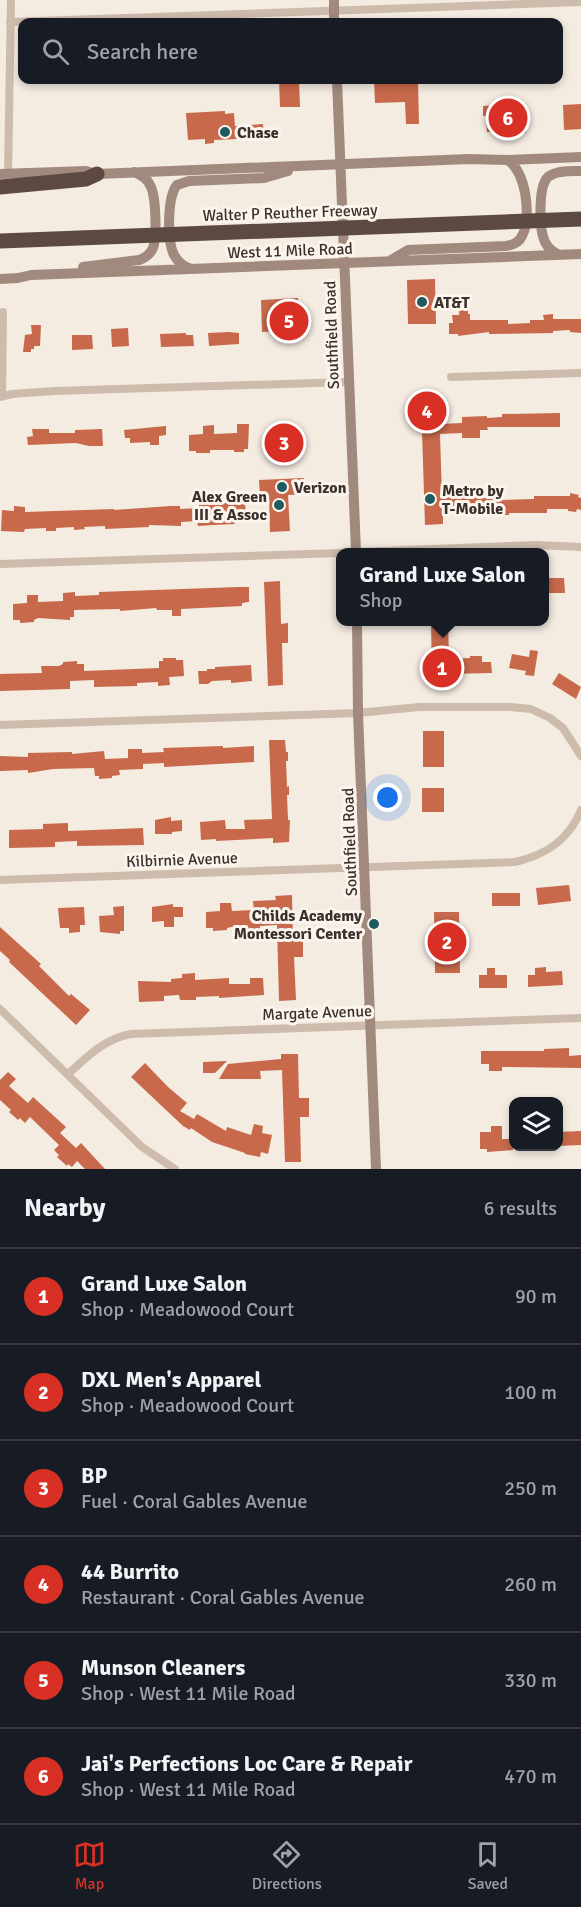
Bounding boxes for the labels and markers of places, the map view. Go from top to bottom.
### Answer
pin: 6 [488,96,528,140]
place label: Chase [237,123,279,143]
marker: Chase [218,125,232,139]
place label: AT&T [434,293,470,313]
marker: AT&T [415,295,429,309]
pin: 5 [270,298,308,344]
pin: 4 [408,388,446,434]
pin: 3 [264,420,304,466]
place label: Verizon [294,478,347,498]
marker: Verizon [275,480,289,494]
place label: Metro by T-Mobile [442,481,504,519]
place label: Alex Green III & Assoc [192,487,267,525]
marker: Metro by T-Mobile [423,492,437,506]
marker: Alex Green III & Assoc [272,498,286,512]
pin: 1 [422,646,462,690]
place label: Childs Academy Montessori Center [234,906,363,944]
marker: Childs Academy Montessori Center [367,917,381,931]
pin: 2 [428,920,466,964]

